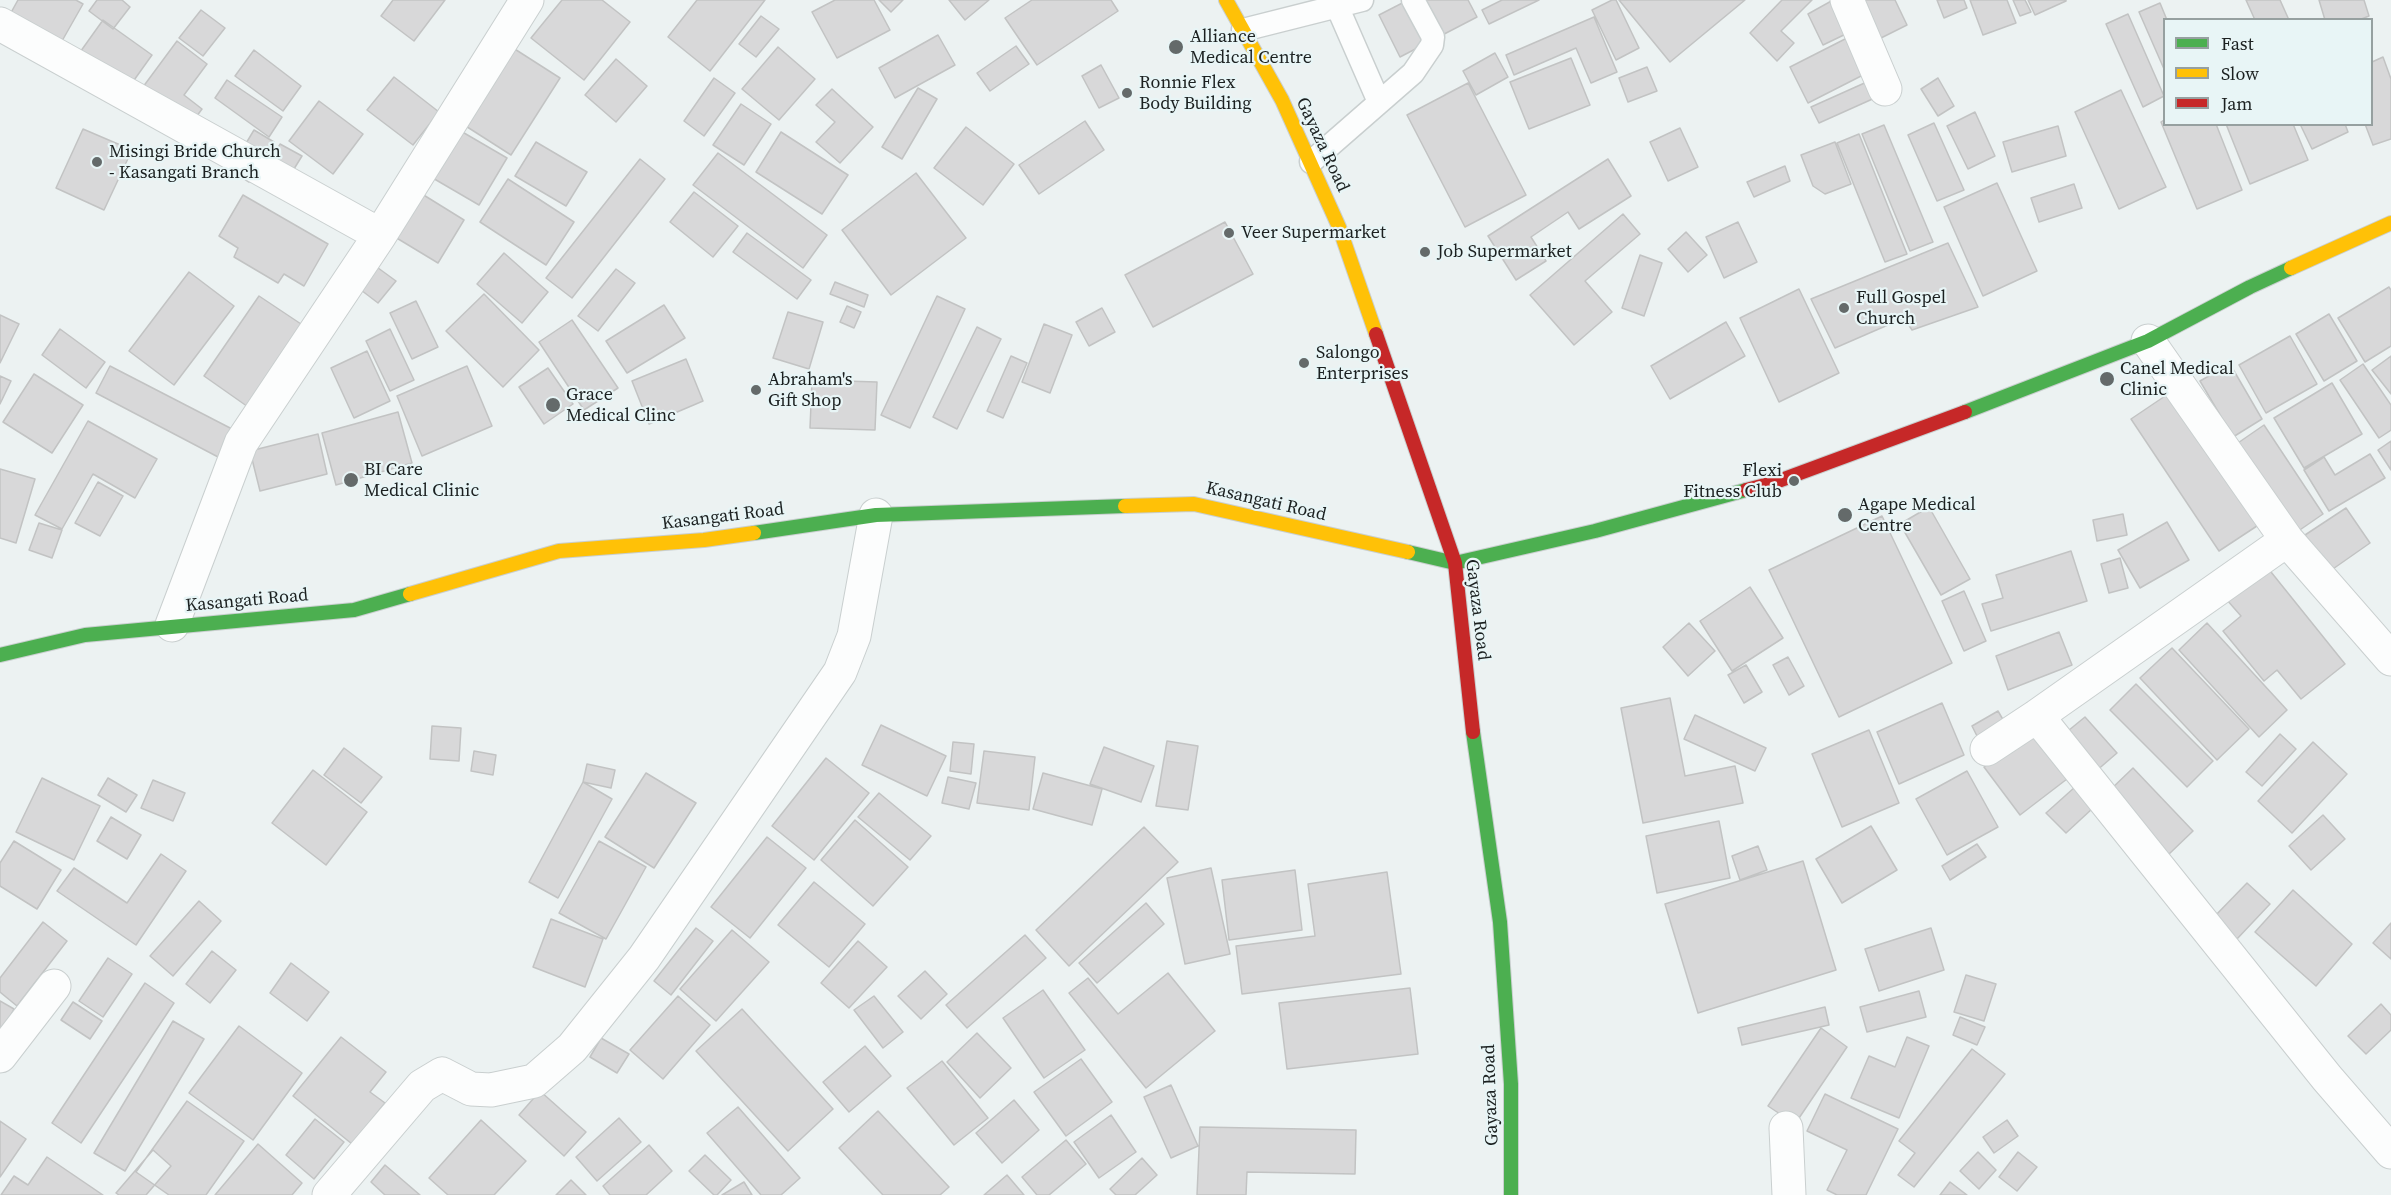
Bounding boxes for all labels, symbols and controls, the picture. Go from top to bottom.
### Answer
legend [2163,18,2373,126]
place label: Alliance Medical Centre [1190,26,1312,68]
text: Fast [2221,31,2254,56]
marker: Alliance Medical Centre [1167,38,1185,56]
text: Slow [2221,61,2259,86]
place label: Ronnie Flex Body Building [1139,72,1252,115]
marker: Ronnie Flex Body Building [1120,86,1134,100]
text: Jam [2221,91,2253,116]
street label: Gayaza Road [1291,94,1353,196]
place label: Misingi Bride Church - Kasangati Branch [109,141,281,184]
marker: Misingi Bride Church - Kasangati Branch [90,155,104,169]
place label: Veer Supermarket [1241,222,1386,244]
marker: Veer Supermarket [1222,226,1236,240]
place label: Job Supermarket [1437,241,1572,263]
marker: Job Supermarket [1418,245,1432,259]
place label: Full Gospel Church [1856,287,1946,330]
marker: Full Gospel Church [1837,301,1851,315]
place label: Salongo Enterprises [1316,342,1409,385]
marker: Salongo Enterprises [1297,356,1311,370]
place label: Canel Medical Clinic [2120,358,2234,400]
place label: Abraham's Gift Shop [768,369,853,412]
marker: Canel Medical Clinic [2098,370,2116,388]
marker: Abraham's Gift Shop [749,383,763,397]
place label: Grace Medical Clinc [566,384,676,426]
marker: Grace Medical Clinc [544,396,562,414]
place label: BI Care Medical Clinic [364,459,479,502]
place label: Flexi Fitness Club [1683,460,1782,502]
marker: BI Care Medical Clinic [342,471,360,489]
marker: Flexi Fitness Club [1787,474,1801,488]
street label: Kasangati Road [1204,478,1328,526]
place label: Agape Medical Centre [1858,494,1976,536]
street label: Kasangati Road [661,499,785,535]
marker: Agape Medical Centre [1836,506,1854,524]
street label: Gayaza Road [1460,558,1494,662]
street label: Kasangati Road [185,585,309,617]
street label: Gayaza Road [1478,1044,1504,1146]

